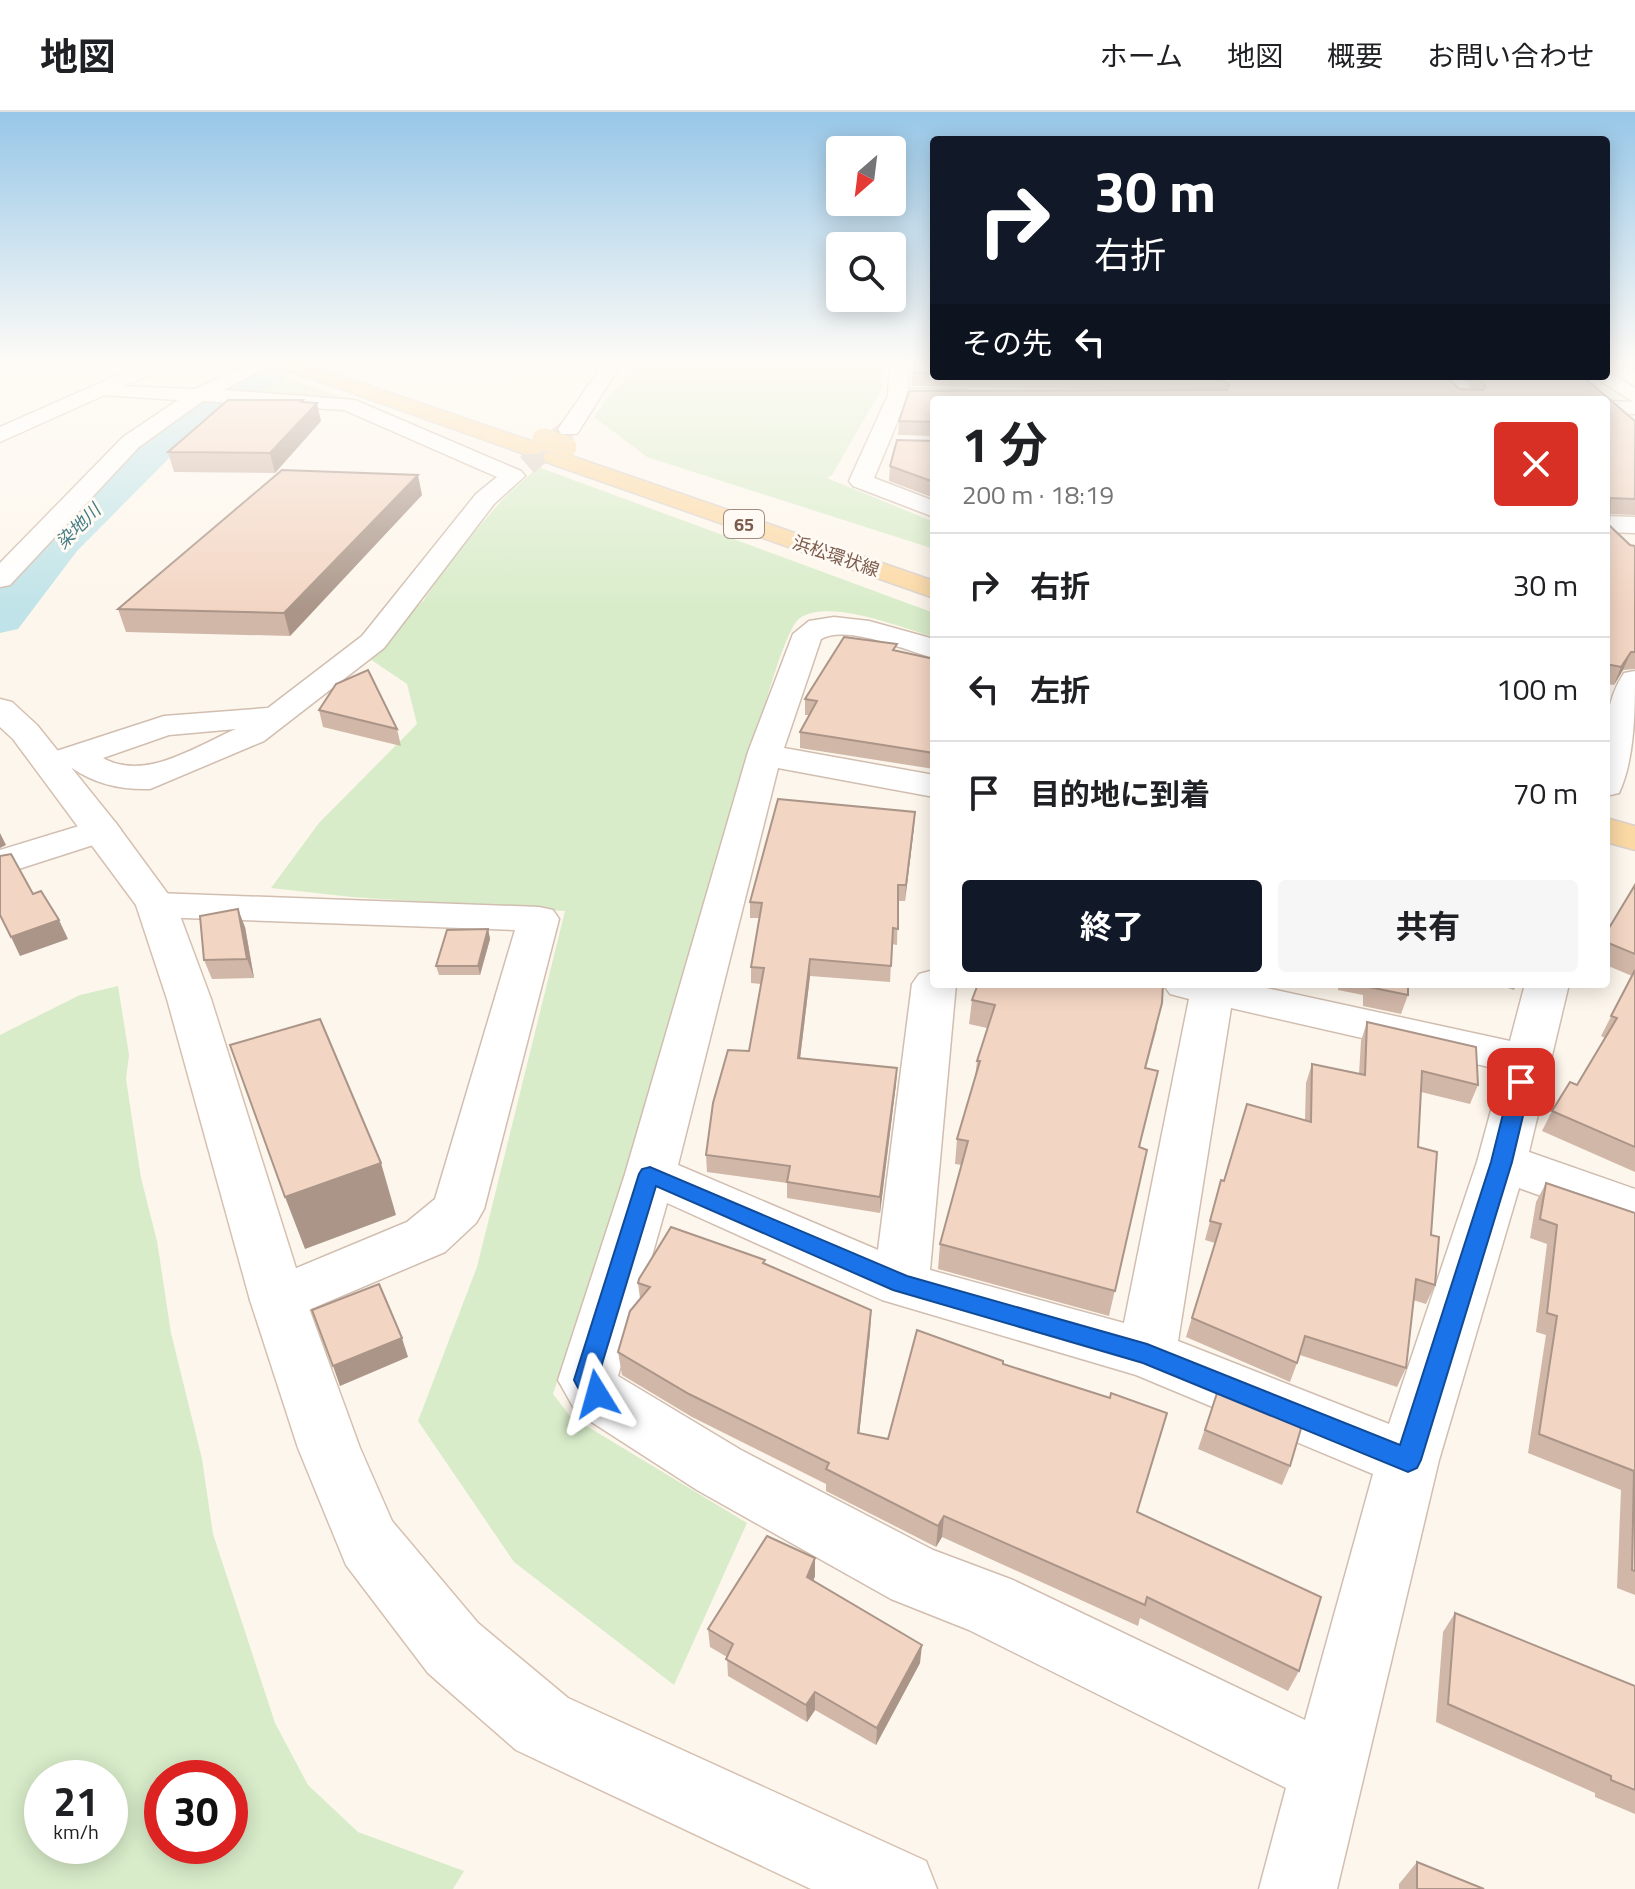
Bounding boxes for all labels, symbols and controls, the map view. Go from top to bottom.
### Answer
text: 地図 [40,27,116,85]
text: ホーム [1100,34,1183,77]
text: 地図 [1227,34,1283,77]
text: 概要 [1327,34,1383,77]
text: お問い合わせ [1427,34,1595,77]
north arrow [826,136,906,216]
map controls [826,136,906,312]
text: 30 m [1094,149,1216,234]
icon: right [962,168,1066,272]
text: 右折 [1094,227,1166,282]
button: search [826,232,906,312]
text: その先 [962,320,1052,366]
icon: left [1068,320,1112,364]
text: 1 分 [962,408,1047,481]
button: close [1494,422,1578,506]
text: 200 m · 18:19 [962,475,1114,514]
water label: 染地川 [49,496,108,555]
road number: 65 [724,510,764,538]
street label: 浜松環状線 [789,529,883,583]
text: 30 m [1513,562,1578,608]
icon: right [962,563,1006,607]
text: 右折 [1030,563,1090,609]
text: 100 m [1496,666,1578,712]
icon: left [962,667,1006,711]
text: 左折 [1030,667,1090,713]
text: 70 m [1513,770,1578,816]
icon: arrive [962,771,1006,815]
text: 目的地に到着 [1030,771,1210,817]
button: 終了 [962,880,1262,972]
button: 共有 [1278,880,1578,972]
pin [1487,1048,1555,1116]
icon: arrive [1499,1060,1543,1104]
position arrow [555,1352,639,1436]
speed limit sign: 30 [144,1760,248,1864]
text: 21 [54,1771,98,1832]
text: km/h [53,1816,99,1847]

